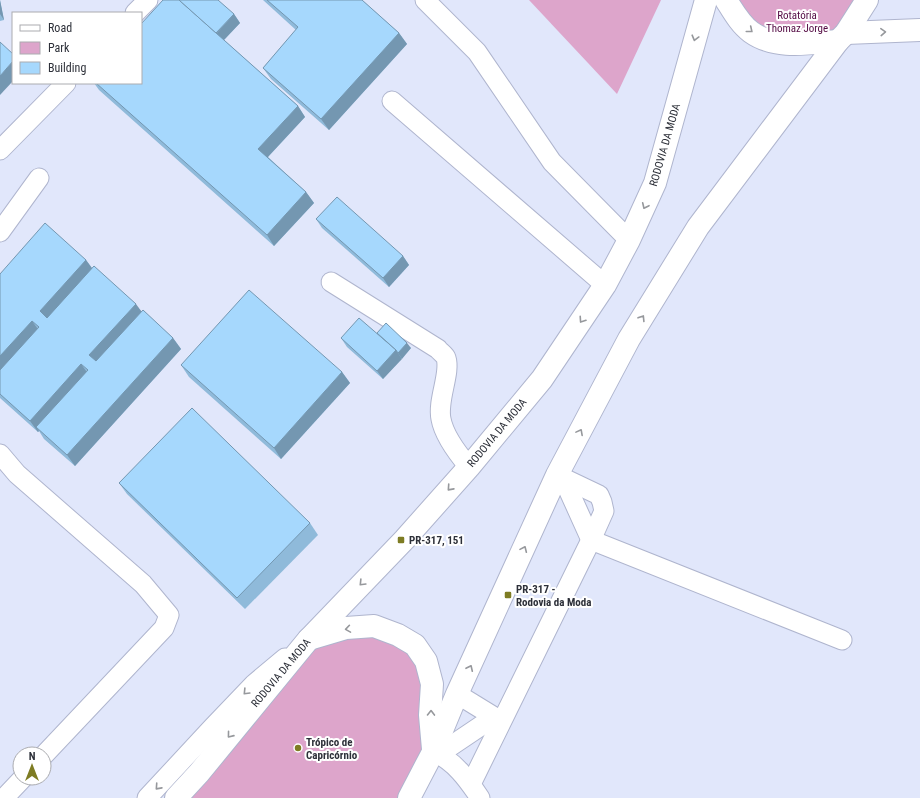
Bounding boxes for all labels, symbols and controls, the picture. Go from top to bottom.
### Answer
park label: Rotatória Thomaz Jorge [766,9,828,35]
legend [12,12,142,84]
text: Road [48,21,72,35]
one-way arrow [746,25,753,32]
one-way arrow [880,28,886,36]
one-way arrow [691,34,700,41]
text: Park [48,41,70,55]
text: Building [48,61,86,75]
street label: RODOVIA DA MODA [647,101,683,188]
one-way arrow [642,202,650,209]
one-way arrow [580,315,587,322]
one-way arrow [637,315,645,322]
street label: RODOVIA DA MODA [465,396,530,470]
one-way arrow [575,429,583,437]
one-way arrow [447,483,455,491]
place label: PR-317, 151 [409,534,464,547]
marker: PR-317, 151 [396,535,406,545]
one-way arrow [519,546,527,554]
one-way arrow [360,579,367,586]
place label: PR-317 - Rodovia da Moda [516,583,591,609]
marker: PR-317 - Rodovia da Moda [503,590,513,600]
one-way arrow [345,624,351,633]
street label: RODOVIA DA MODA [249,636,314,710]
one-way arrow [465,664,473,671]
one-way arrow [243,687,251,695]
one-way arrow [426,710,435,716]
one-way arrow [228,730,235,737]
place label: Trópico de Capricórnio [306,736,358,762]
marker: Trópico de Capricórnio [293,743,303,753]
north arrow [12,746,52,786]
text: N [29,750,36,763]
one-way arrow [155,782,162,790]

